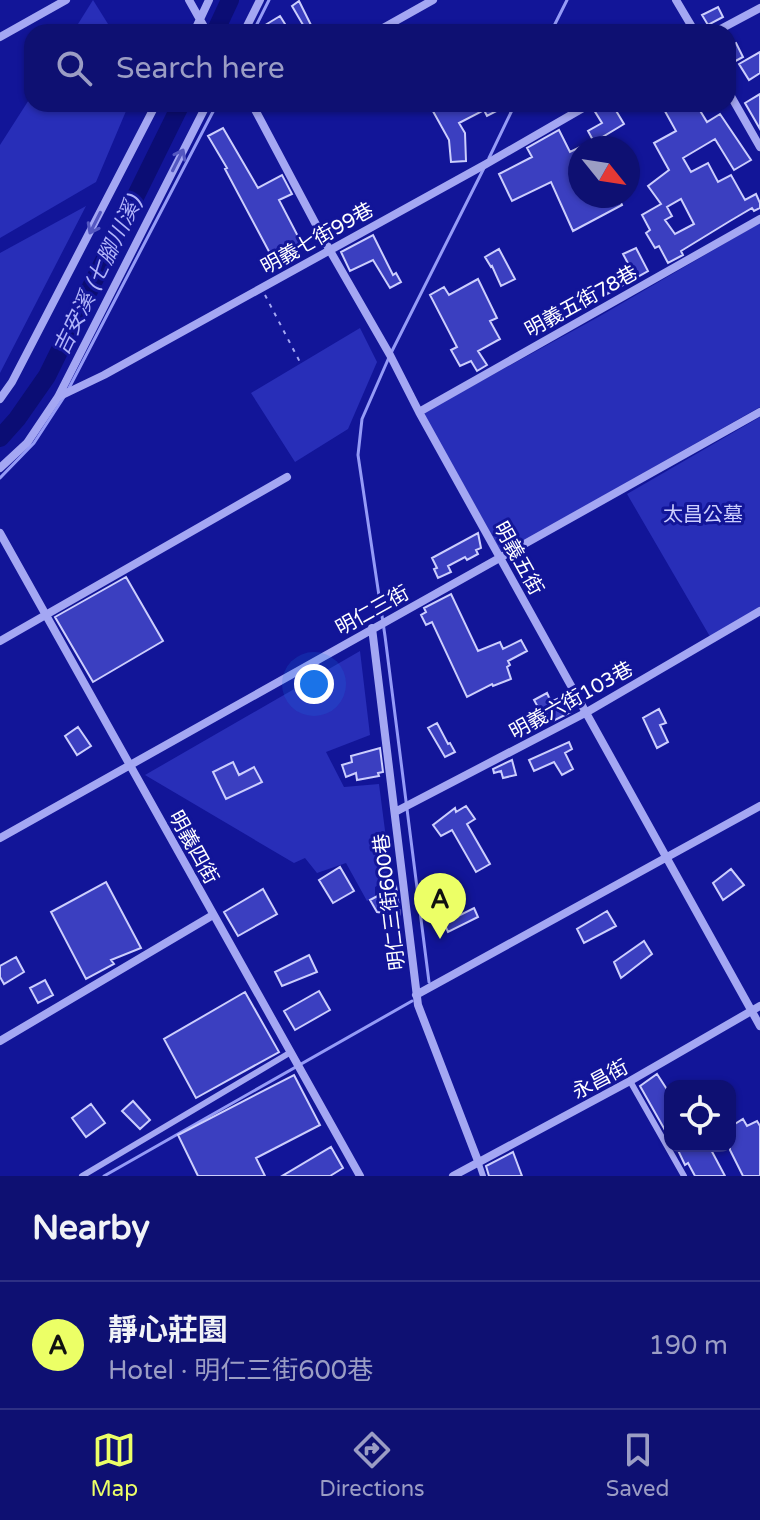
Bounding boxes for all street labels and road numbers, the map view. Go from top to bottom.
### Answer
street label: 明義七街99巷 [257,198,378,280]
street label: 明義五街78巷 [521,261,642,343]
street label: 明義五街 [488,518,548,599]
street label: 明仁三街 [332,581,413,641]
street label: 明義六街103巷 [505,657,638,745]
street label: 明義四街 [163,807,223,888]
street label: 明仁三街600巷 [370,832,410,972]
street label: 永昌街 [568,1055,633,1105]

